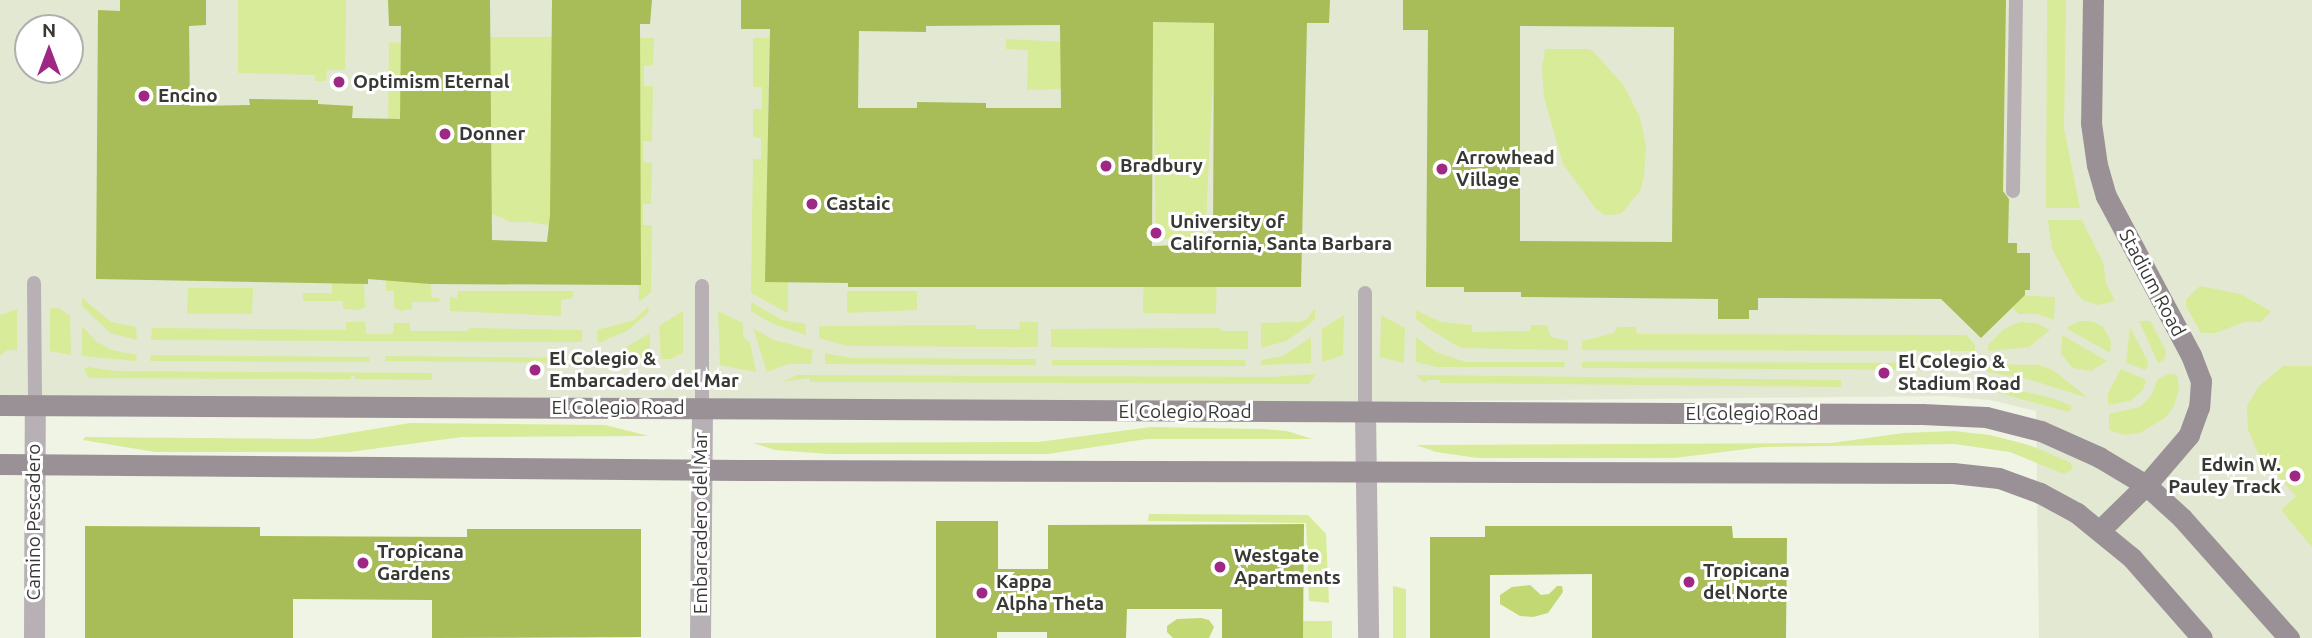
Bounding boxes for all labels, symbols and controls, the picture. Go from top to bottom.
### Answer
north arrow [14,14,84,84]
text: N [42,19,56,41]
place label: Optimism Eternal [353,71,509,93]
marker: Optimism Eternal [331,74,347,90]
place label: Encino [158,85,218,107]
marker: Encino [136,88,152,104]
place label: Donner [459,123,525,145]
marker: Donner [437,126,453,142]
place label: Arrowhead Village [1456,147,1555,191]
place label: Bradbury [1120,155,1203,177]
marker: Bradbury [1098,158,1114,174]
marker: Arrowhead Village [1434,161,1450,177]
place label: Castaic [826,193,890,215]
marker: Castaic [804,196,820,212]
place label: University of California, Santa Barbara [1170,211,1392,255]
marker: University of California, Santa Barbara [1148,225,1164,241]
street label: Stadium Road [2114,225,2190,341]
place label: El Colegio & Embarcadero del Mar [549,348,739,392]
place label: El Colegio & Stadium Road [1898,351,2021,395]
marker: El Colegio & Embarcadero del Mar [527,362,543,378]
marker: El Colegio & Stadium Road [1876,365,1892,381]
street label: El Colegio Road [552,397,684,419]
street label: El Colegio Road [1119,401,1251,423]
street label: El Colegio Road [1686,403,1818,425]
street label: Embarcadero del Mar [690,432,712,614]
street label: Camino Pescadero [23,444,45,600]
place label: Edwin W. Pauley Track [2168,454,2281,498]
marker: Edwin W. Pauley Track [2287,468,2303,484]
place label: Tropicana Gardens [377,541,464,585]
place label: Westgate Apartments [1234,545,1341,589]
marker: Tropicana Gardens [355,555,371,571]
marker: Westgate Apartments [1212,559,1228,575]
place label: Tropicana del Norte [1703,560,1790,604]
place label: Kappa Alpha Theta [996,571,1104,615]
marker: Tropicana del Norte [1681,574,1697,590]
marker: Kappa Alpha Theta [974,585,990,601]

